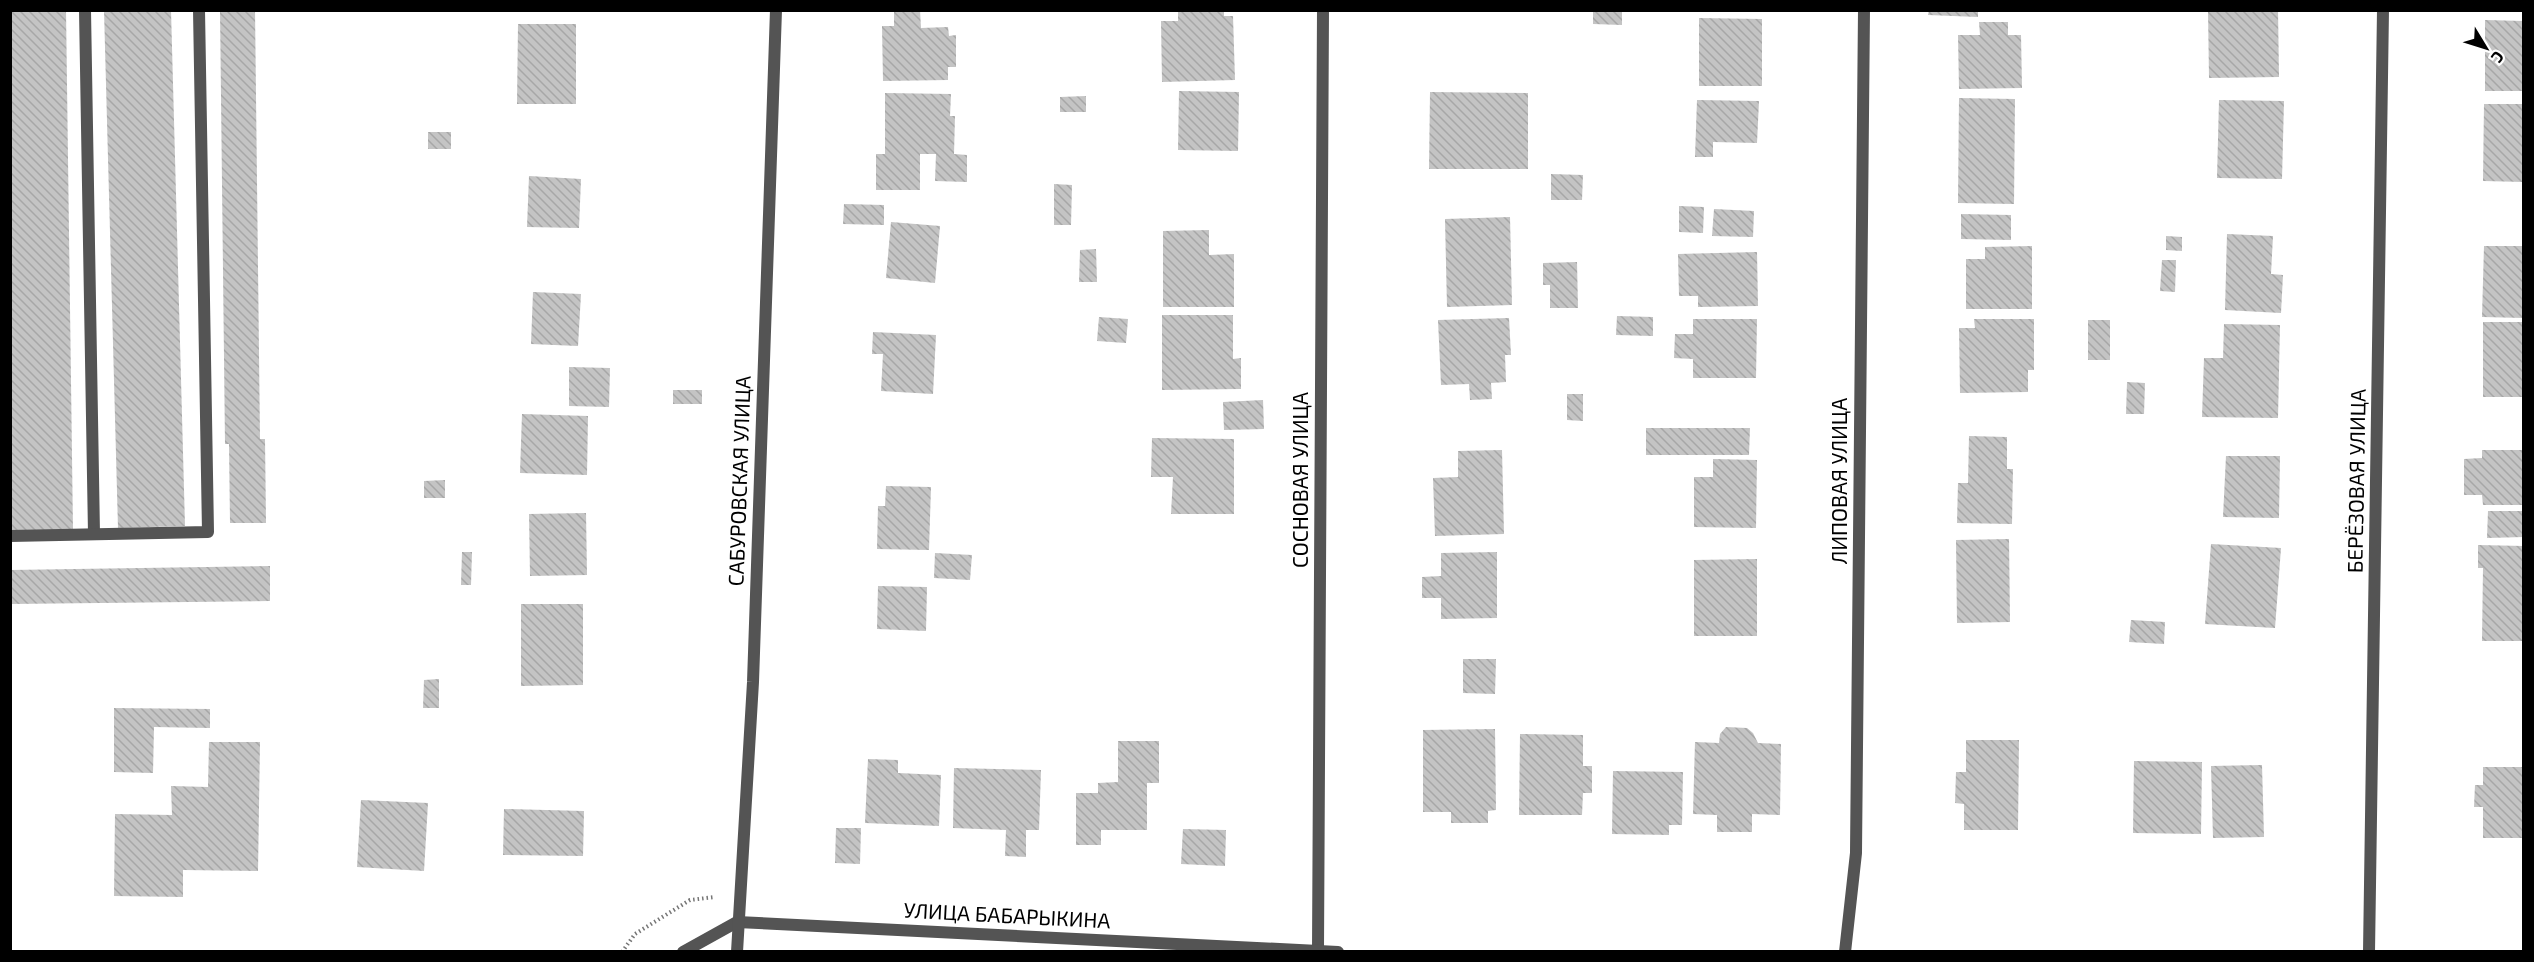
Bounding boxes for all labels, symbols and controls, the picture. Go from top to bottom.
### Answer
north arrow [2456,18,2516,78]
text: С [2488,48,2509,67]
street label: САБУРОВСКАЯ УЛИЦА [722,375,755,587]
street label: БЕРЁЗОВАЯ УЛИЦА [2341,389,2370,573]
street label: СОСНОВАЯ УЛИЦА [1287,392,1312,568]
street label: ЛИПОВАЯ УЛИЦА [1826,398,1851,564]
street label: УЛИЦА БАБАРЫКИНА [903,897,1111,932]

